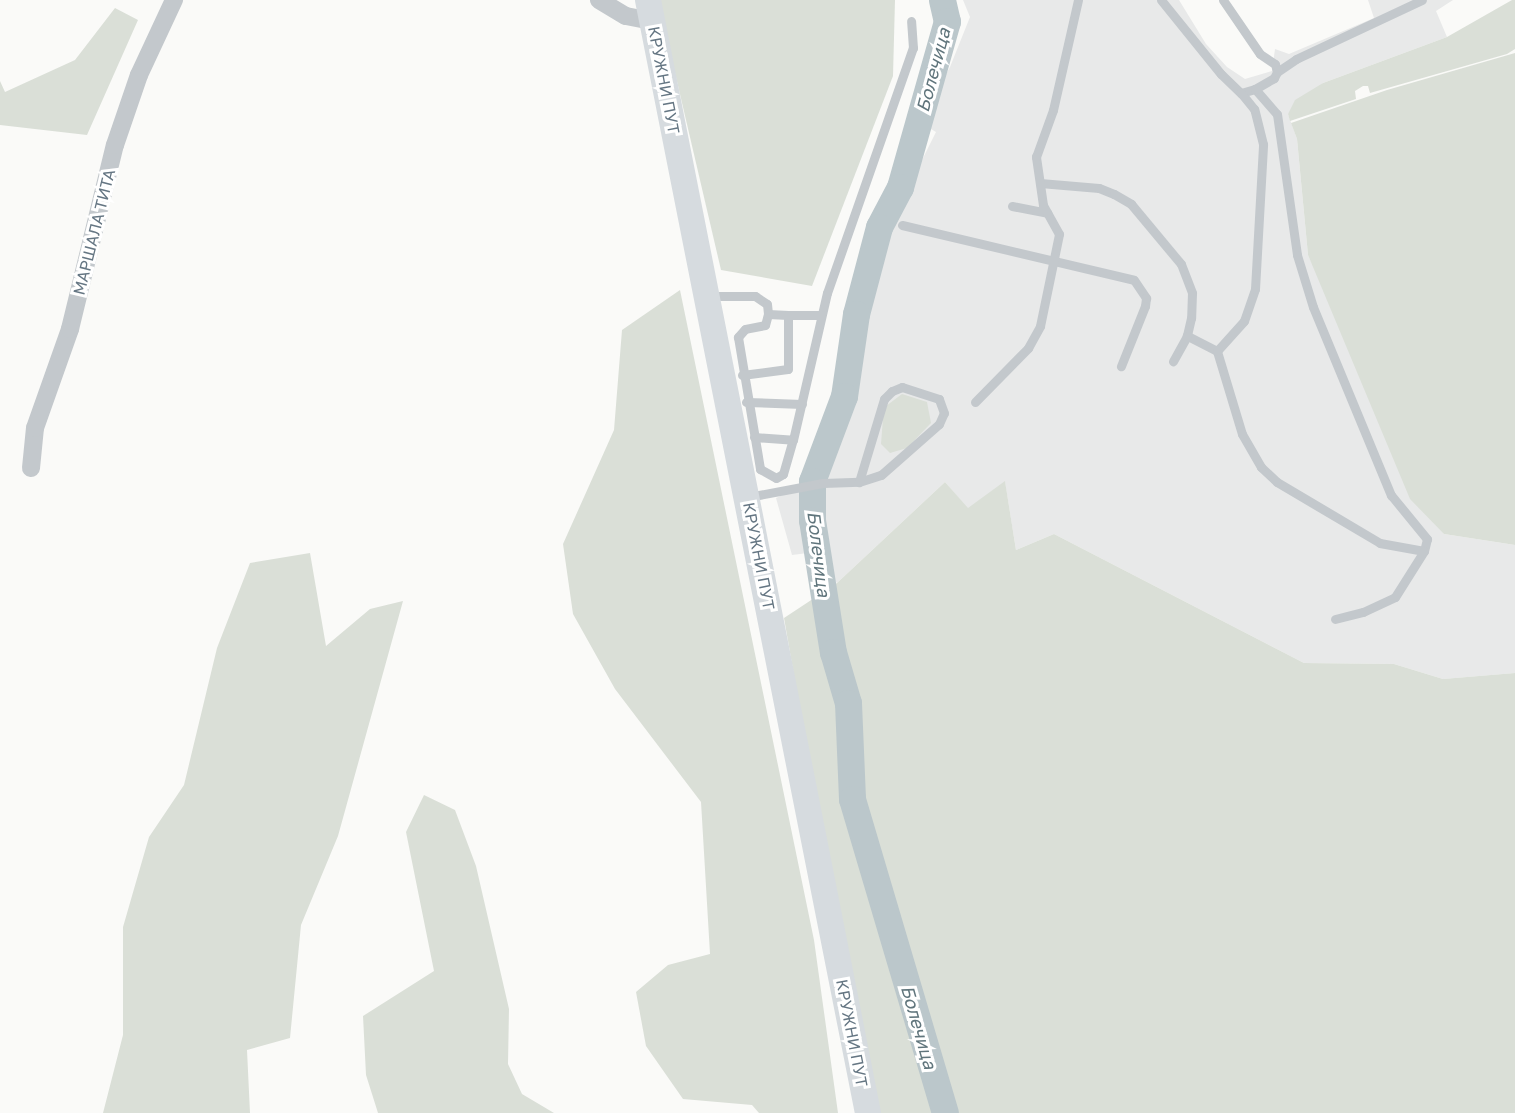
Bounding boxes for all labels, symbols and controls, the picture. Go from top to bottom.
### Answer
street label: КРУЖНИ ПУТ [644,25,684,135]
water label: Болечица [911,26,955,114]
street label: МАРШАЛА ТИТА [69,167,119,297]
street label: КРУЖНИ ПУТ [739,501,779,611]
water label: Болечица [803,510,835,598]
street label: КРУЖНИ ПУТ [832,978,872,1088]
water label: Болечица [897,983,941,1071]

